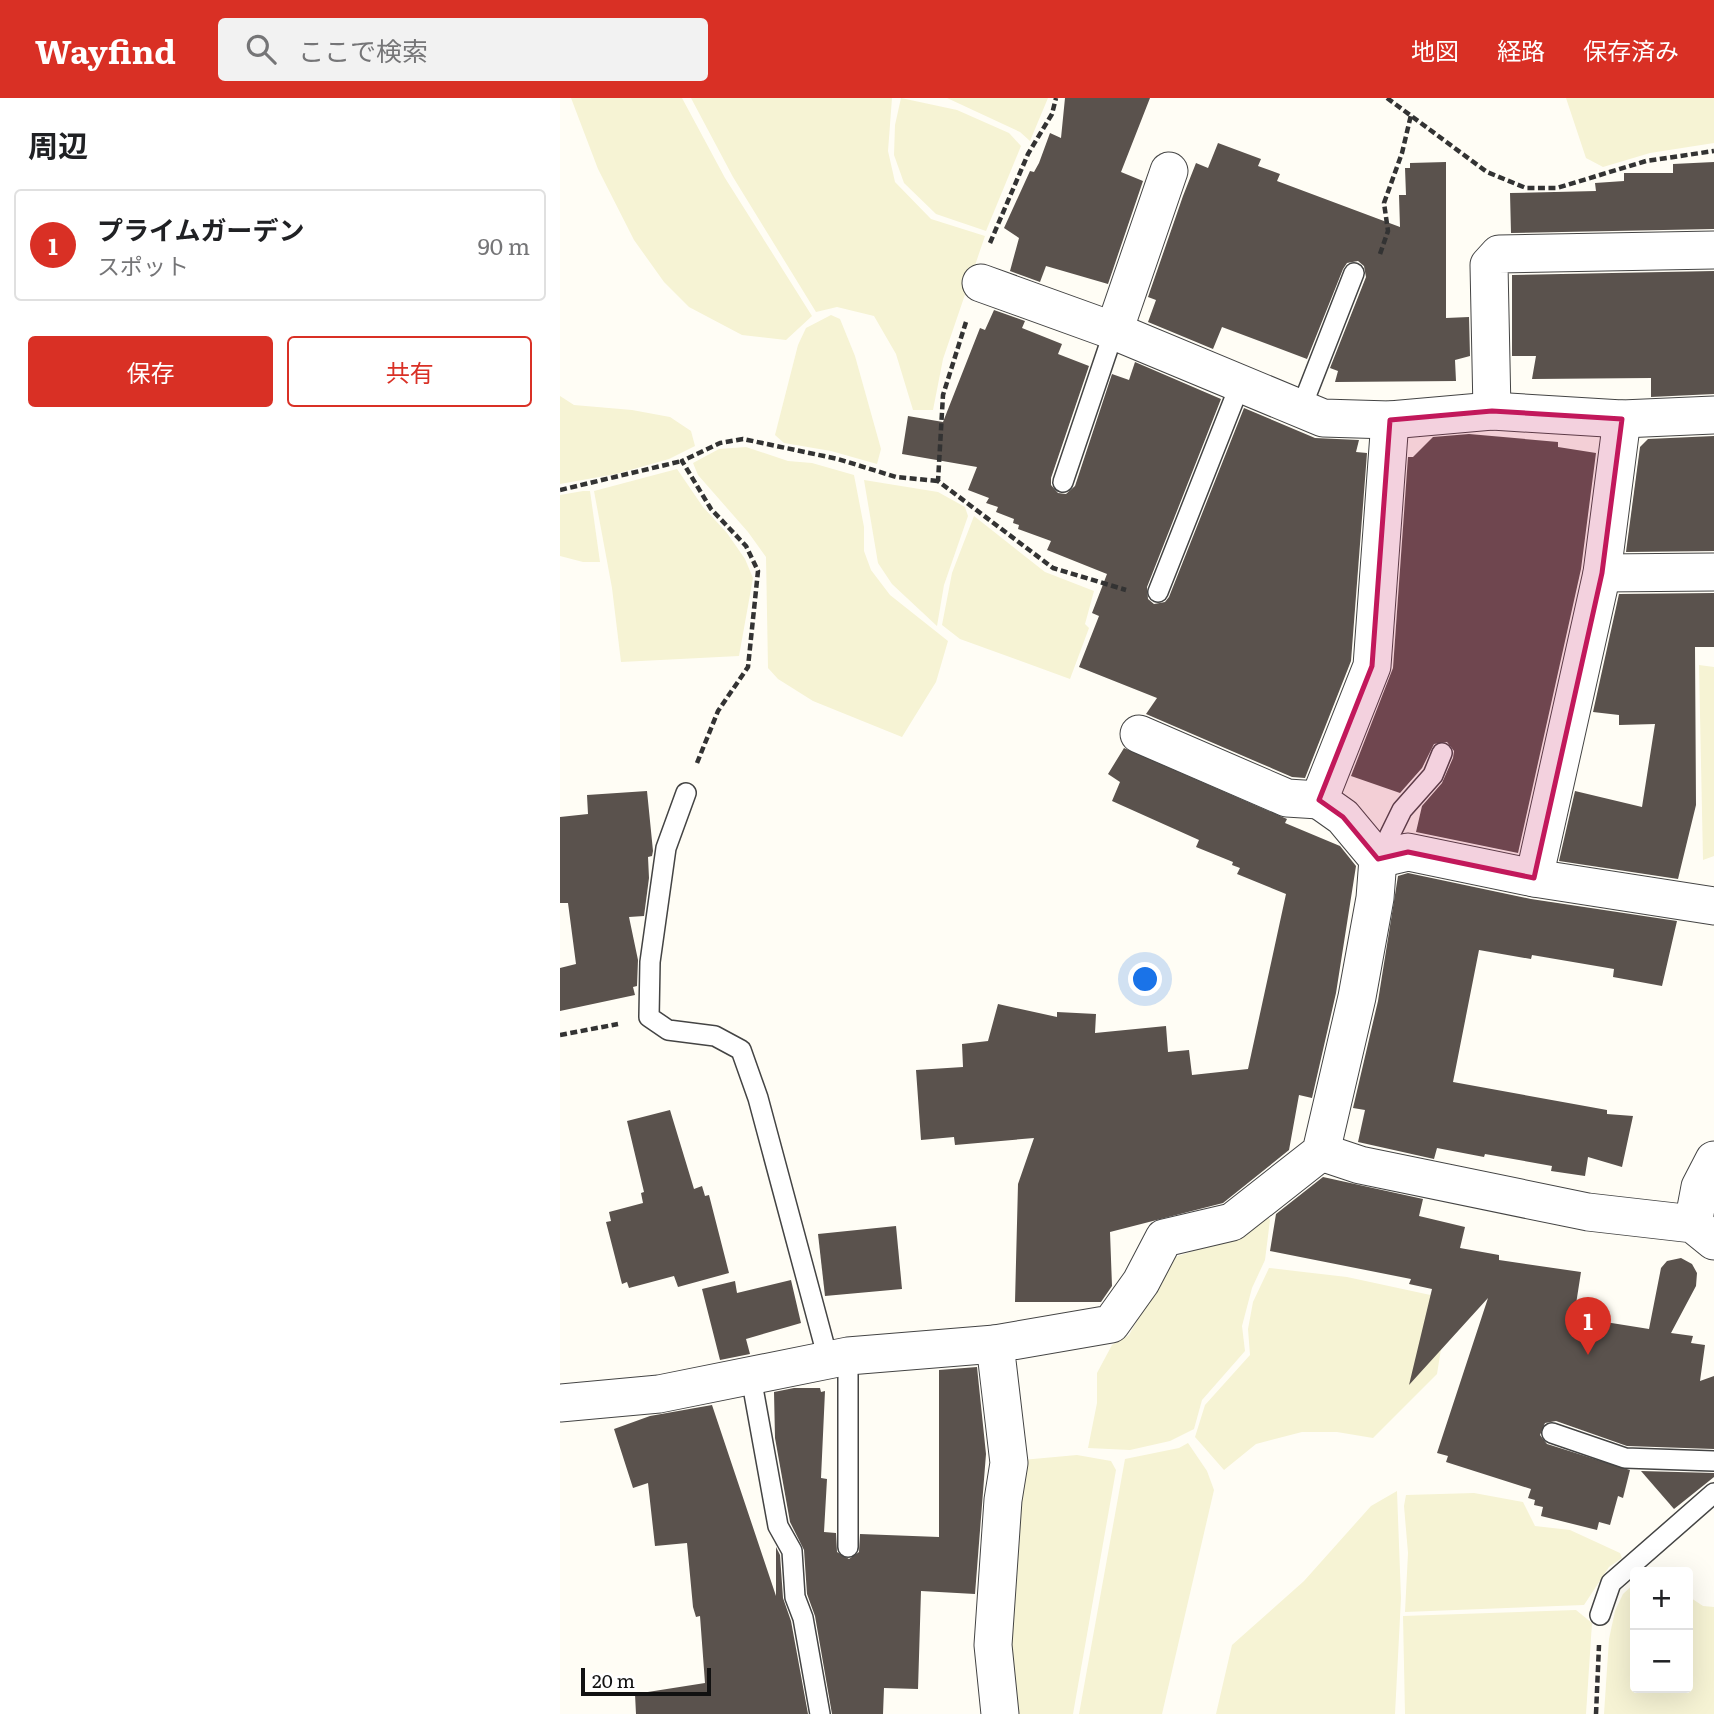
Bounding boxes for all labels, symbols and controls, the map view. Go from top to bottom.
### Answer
search box [218,18,708,81]
text: Wayfind [35,25,176,74]
icon: search [242,30,280,68]
text: ここで検索 [298,30,428,69]
text: 地図 [1411,32,1459,67]
text: 経路 [1497,32,1545,67]
text: 保存済み [1583,32,1679,67]
text: 周辺 [28,122,88,166]
text: プライムガーデン [97,209,304,248]
text: 1 [48,228,58,262]
text: 90 m [478,228,530,262]
text: スポット [97,248,189,282]
button: 保存 [28,336,273,407]
button: 共有 [287,336,532,407]
your location [1128,962,1162,996]
pin: 1 [1565,1297,1611,1355]
map controls [1630,1567,1693,1693]
button: + [1630,1567,1693,1630]
button: − [1630,1630,1693,1693]
scale bar [581,1665,710,1697]
text: 20 m [592,1666,635,1694]

